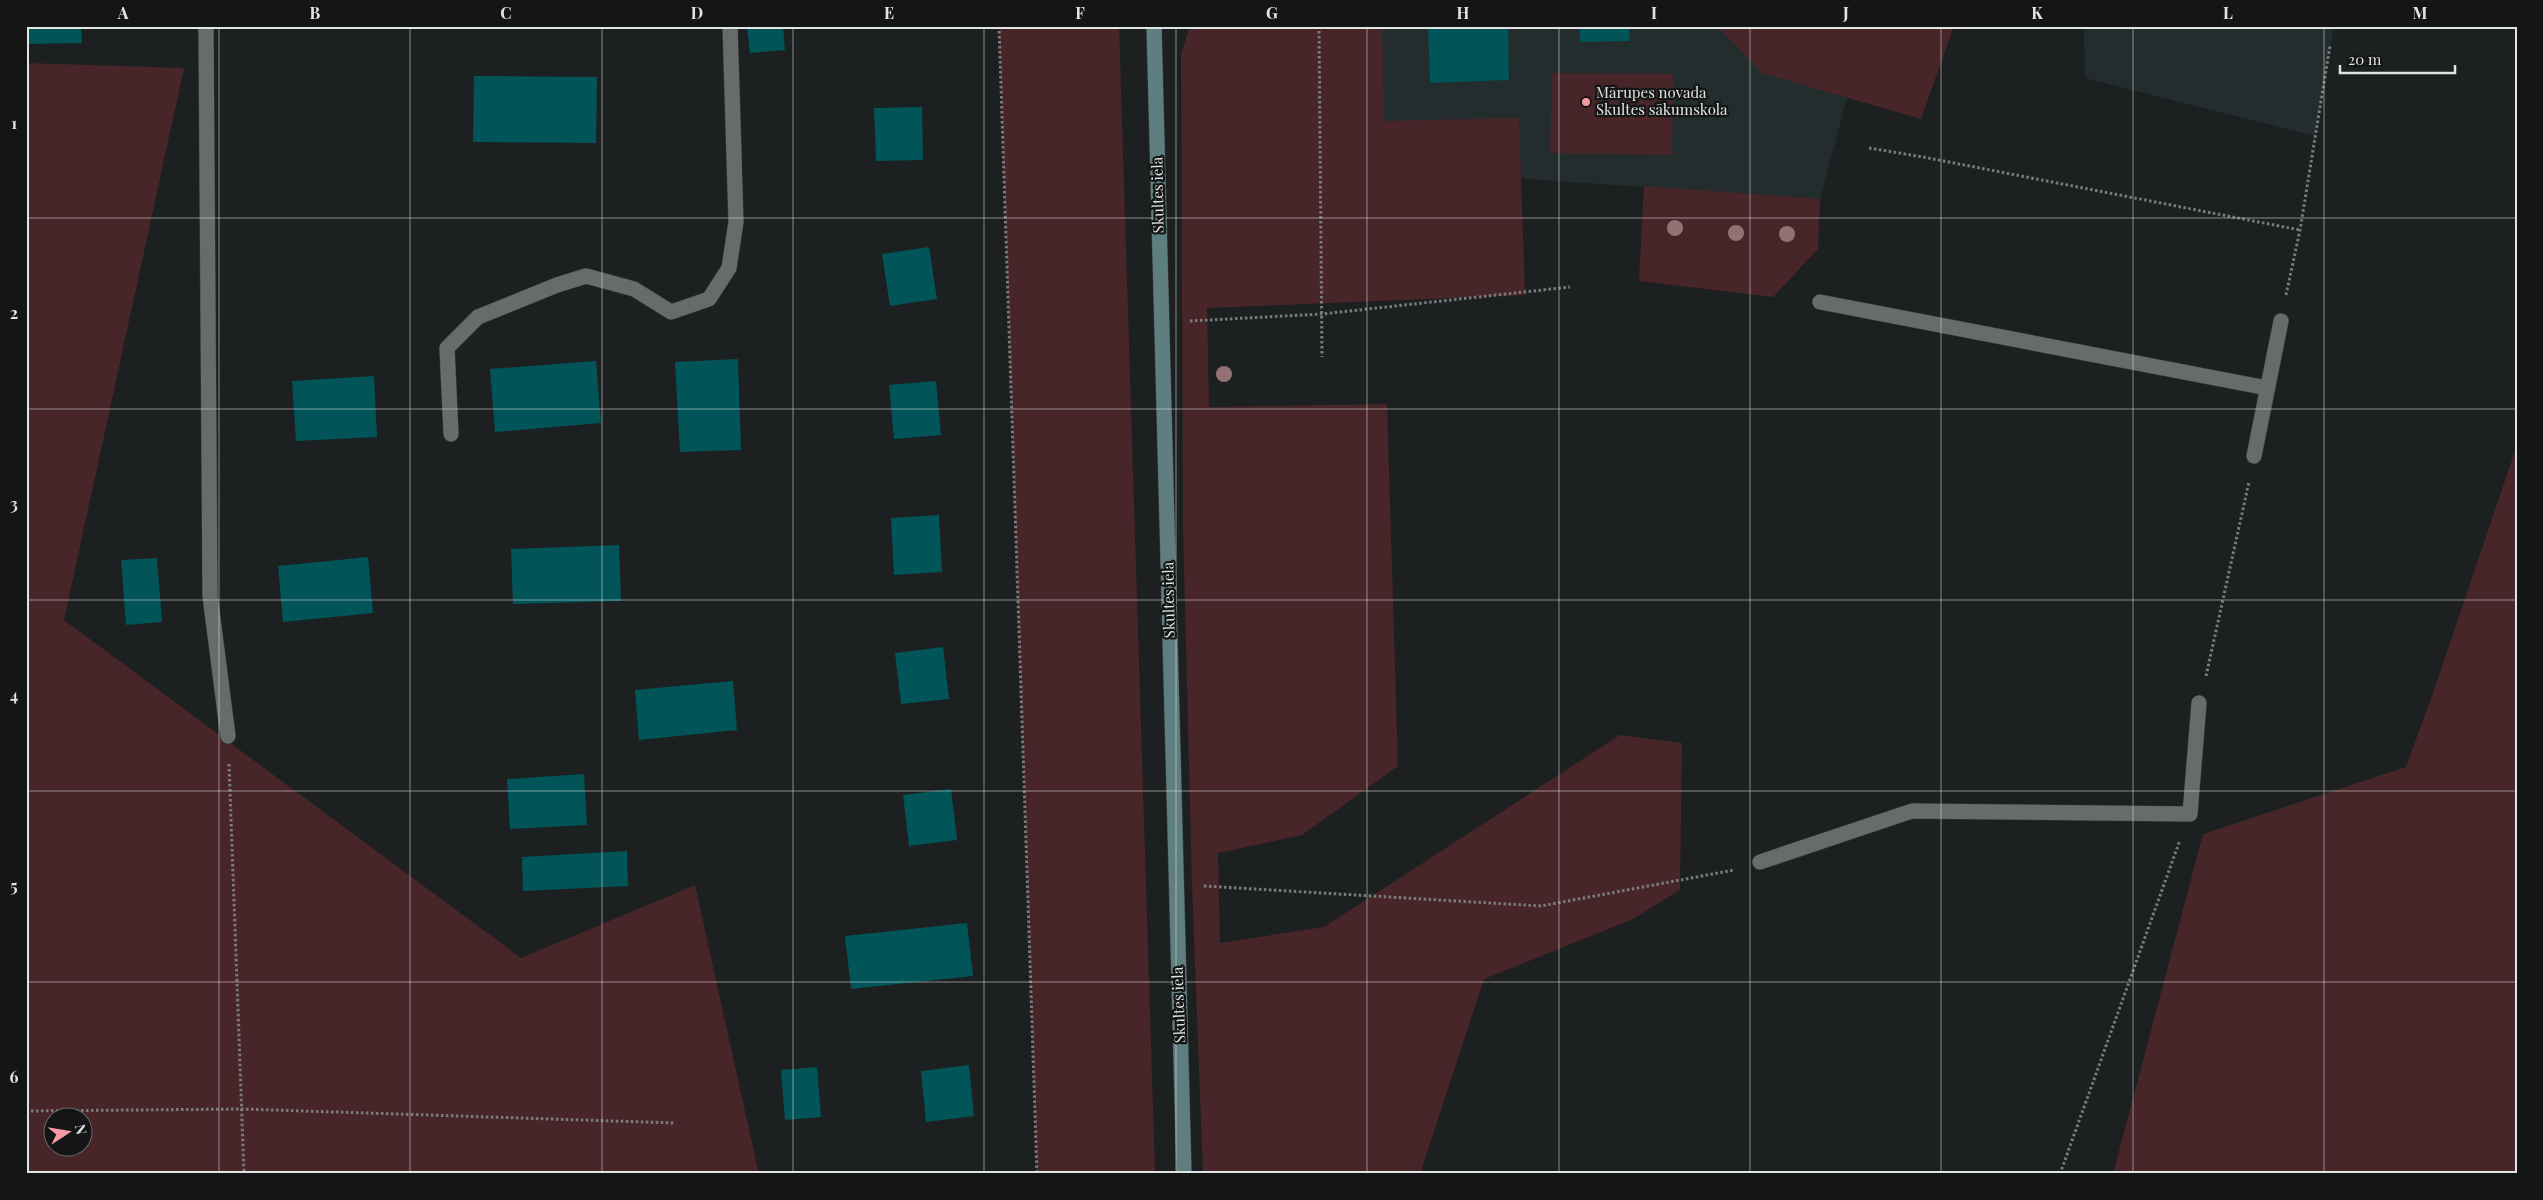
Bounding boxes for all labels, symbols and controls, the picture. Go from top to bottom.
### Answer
text: A [117,2,129,23]
text: B [310,2,321,23]
text: C [500,2,512,23]
text: D [691,2,703,23]
text: E [884,2,894,23]
text: F [1075,2,1085,23]
text: G [1266,2,1278,23]
text: H [1457,2,1470,23]
text: I [1651,2,1657,23]
text: J [1842,2,1849,23]
text: K [2031,2,2043,23]
text: L [2223,2,2233,23]
text: M [2413,2,2428,23]
scale bar [2340,42,2456,74]
text: 20 m [2348,49,2382,69]
place label: Mārupes novada Skultes sākumskola [1596,82,1728,119]
marker: Mārupes novada Skultes sākumskola [1580,96,1592,108]
text: 1 [11,112,17,133]
street label: Skultes iela [1146,156,1168,233]
text: 2 [10,302,18,323]
text: 3 [10,493,18,514]
street label: Skultes iela [1157,561,1179,638]
text: 4 [10,684,18,705]
text: 5 [10,875,18,896]
street label: Skultes iela [1167,966,1189,1044]
text: 6 [10,1066,19,1087]
north arrow [42,1108,92,1158]
text: N [71,1122,92,1136]

